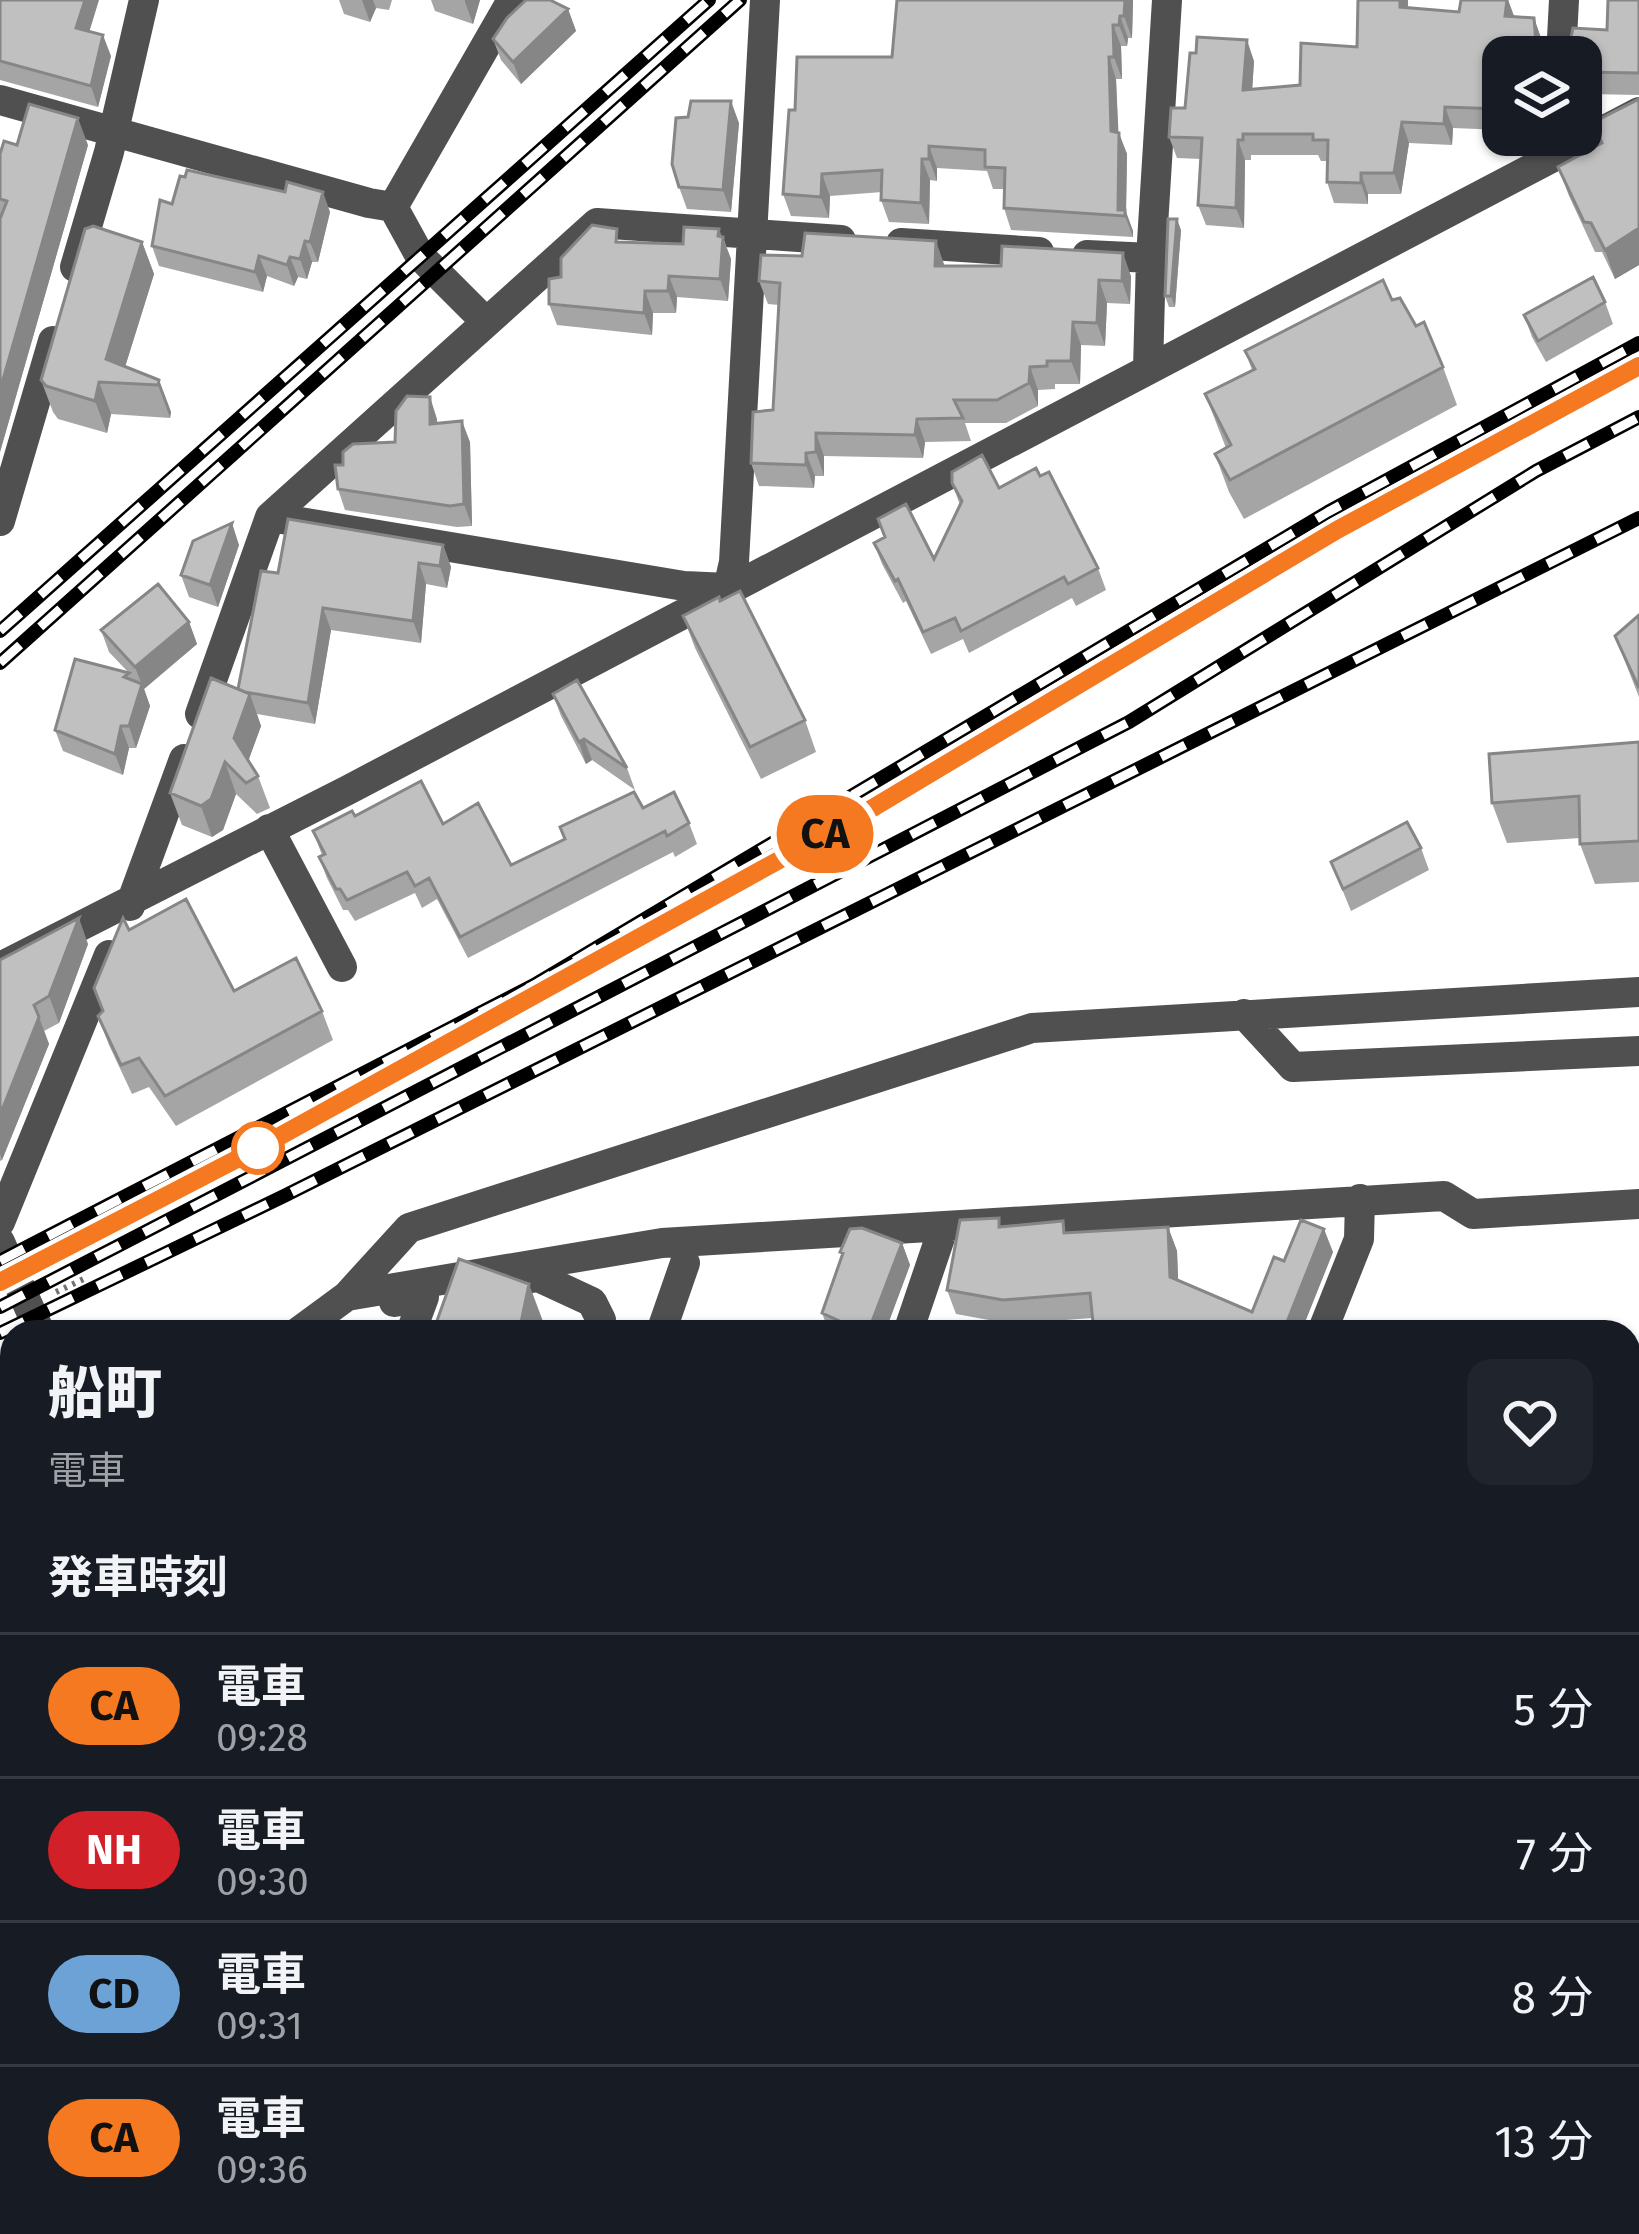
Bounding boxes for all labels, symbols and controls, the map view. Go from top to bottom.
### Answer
map controls [1482,36,1602,156]
button: layers [1482,36,1602,156]
line badge: CA [771,795,879,873]
text: CA [801,809,849,859]
unlabelled marker [233,1123,283,1173]
button: heart [1467,1359,1593,1485]
text: 船町 [48,1360,162,1428]
text: 電車 [48,1448,126,1494]
text: 発車時刻 [48,1551,228,1605]
text: 電車 [216,1660,306,1714]
text: CA [90,1681,138,1731]
text: 5 分 [1514,1683,1593,1737]
text: 09:28 [216,1715,308,1761]
text: 電車 [216,1804,306,1858]
text: NH [86,1825,142,1875]
text: 7 分 [1516,1827,1593,1881]
text: 09:30 [216,1859,309,1905]
text: 電車 [216,1948,306,2002]
text: CD [88,1969,140,2019]
text: 8 分 [1511,1971,1593,2025]
text: 09:31 [216,2003,303,2049]
text: 電車 [216,2092,306,2146]
text: CA [90,2113,138,2163]
text: 13 分 [1494,2115,1593,2169]
text: 09:36 [216,2147,308,2193]

